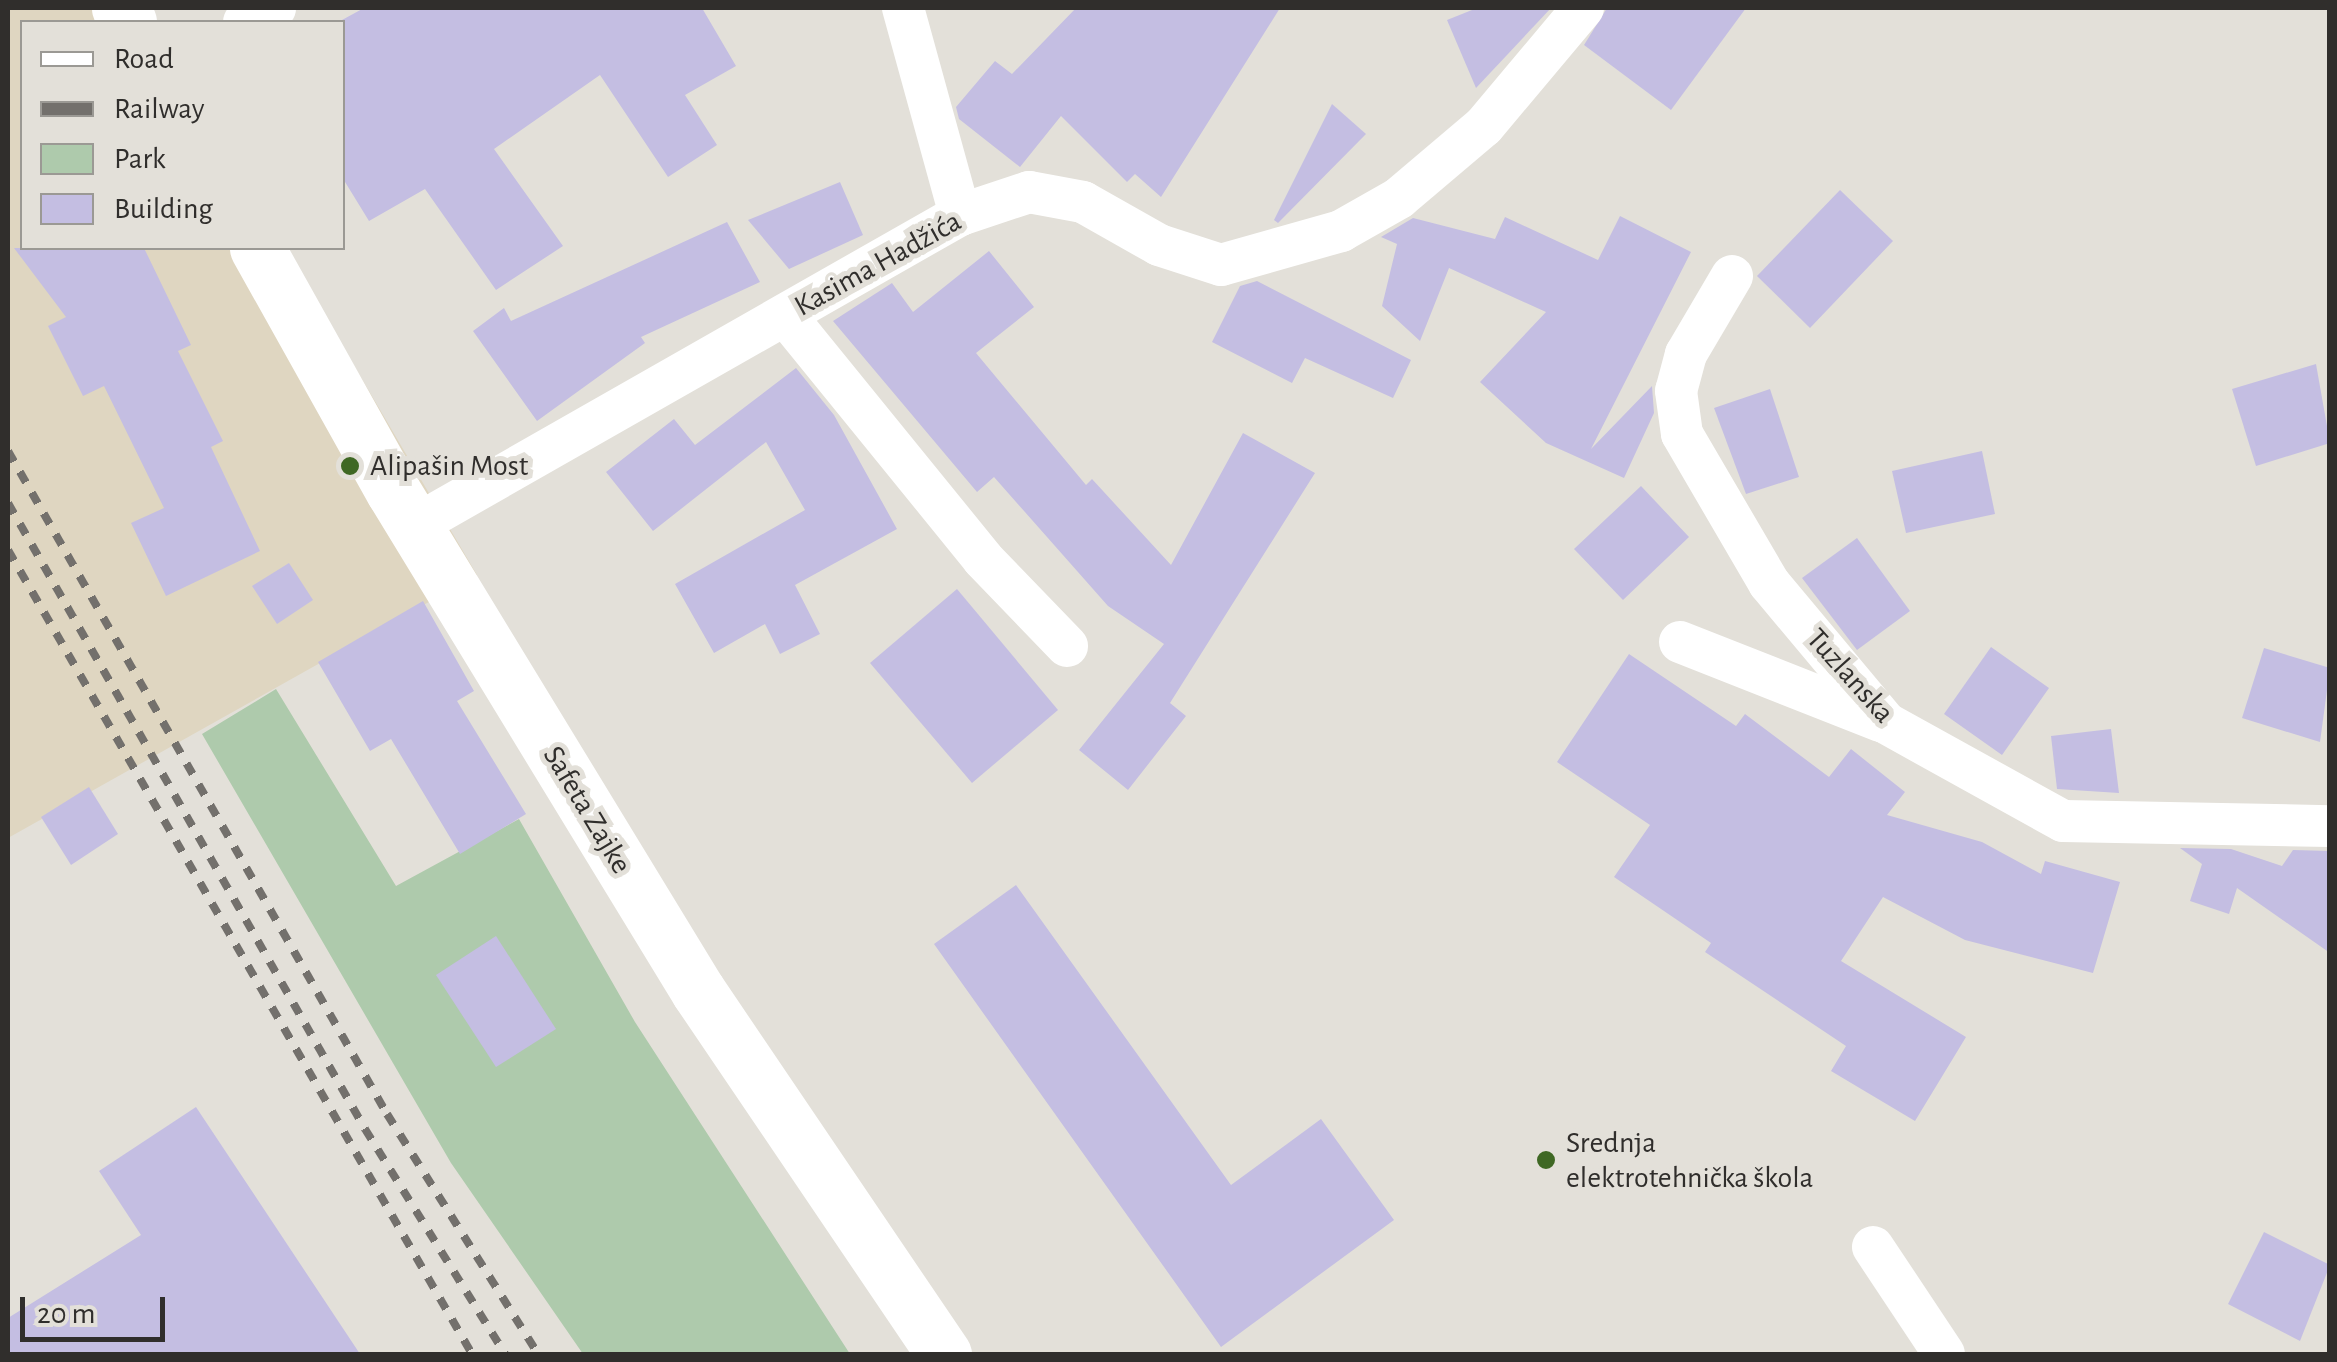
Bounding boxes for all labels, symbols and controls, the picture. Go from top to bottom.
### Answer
legend [20,20,345,250]
text: Road [114,44,174,74]
text: Railway [114,94,205,124]
text: Park [114,144,166,174]
text: Building [114,194,213,224]
street label: Kasima Hadžića [788,203,968,325]
place label: Alipašin Most [370,448,528,484]
marker: Alipašin Most [339,455,361,477]
street label: Tuzlanska [1798,621,1902,731]
street label: Safeta Zajke [535,740,639,880]
place label: Srednja elektrotehnička škola [1566,1125,1813,1196]
marker: Srednja elektrotehnička škola [1535,1149,1557,1171]
scale bar [25,1277,170,1339]
text: 20 m [37,1299,95,1329]

